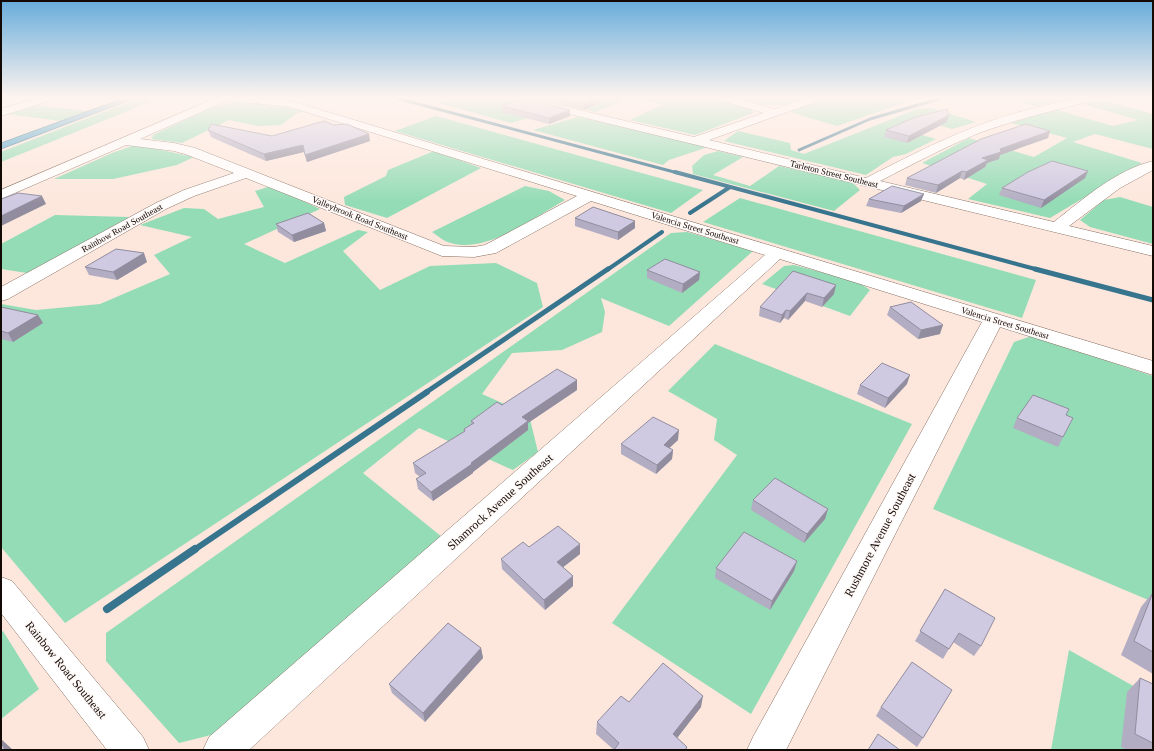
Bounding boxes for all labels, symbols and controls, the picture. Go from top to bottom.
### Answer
street label: Tarleton Street Southeast [789,158,880,190]
street label: Valleybrook Road Southeast [311,194,410,242]
street label: Rainbow Road Southeast [80,201,165,254]
street label: Valencia Street Southeast [650,210,741,246]
street label: Valencia Street Southeast [960,305,1051,341]
street label: Shamrock Avenue Southeast [444,450,556,553]
street label: Rushmore Avenue Southeast [841,470,919,599]
street label: Rainbow Road Southeast [22,618,110,722]

